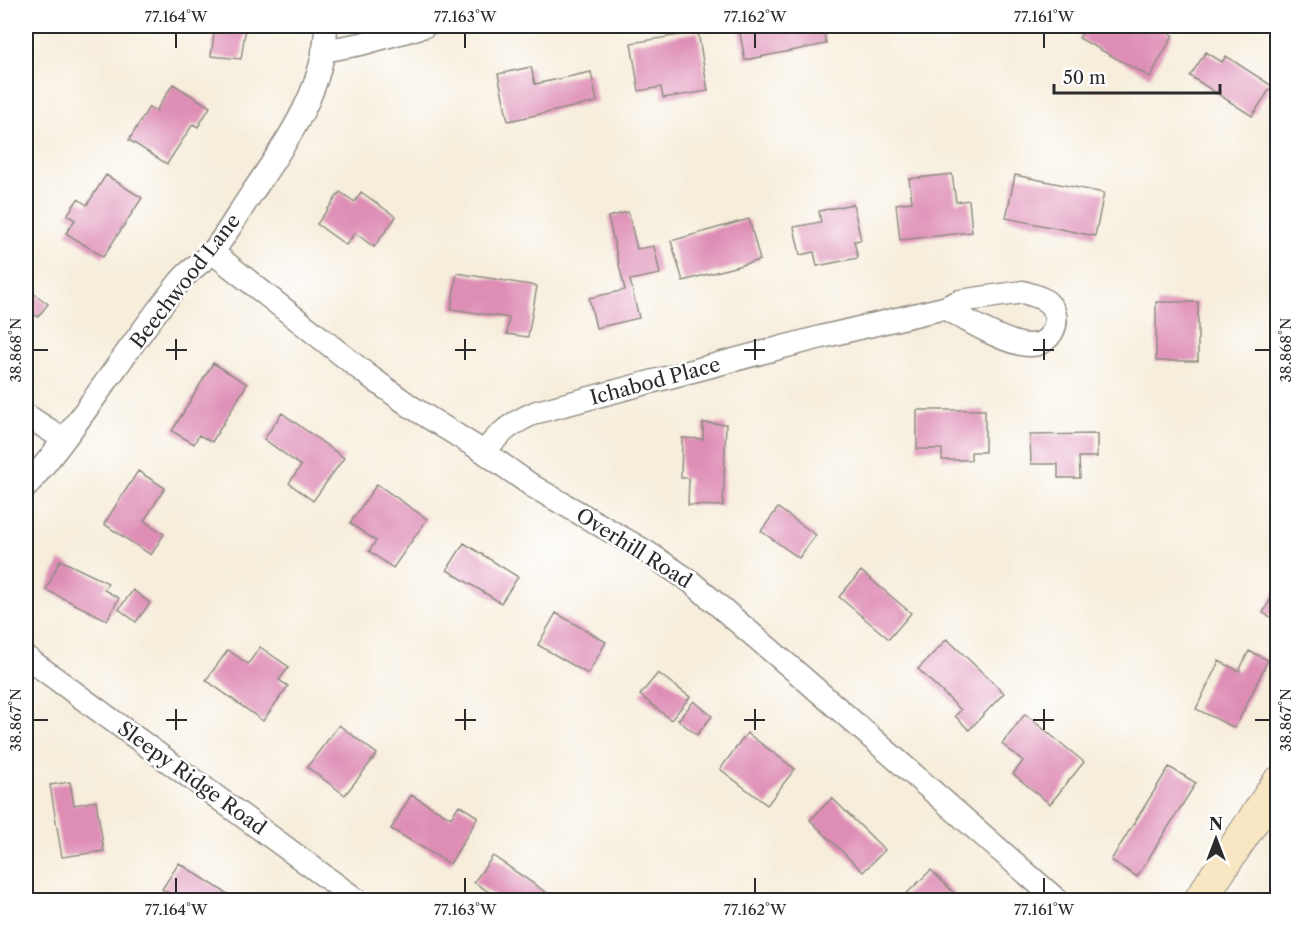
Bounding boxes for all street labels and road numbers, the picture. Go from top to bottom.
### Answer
street label: Beechwood Lane [125,209,245,353]
street label: Ichabod Place [587,352,723,410]
street label: Overhill Road [572,503,696,593]
street label: Sleepy Ridge Road [113,716,271,840]

